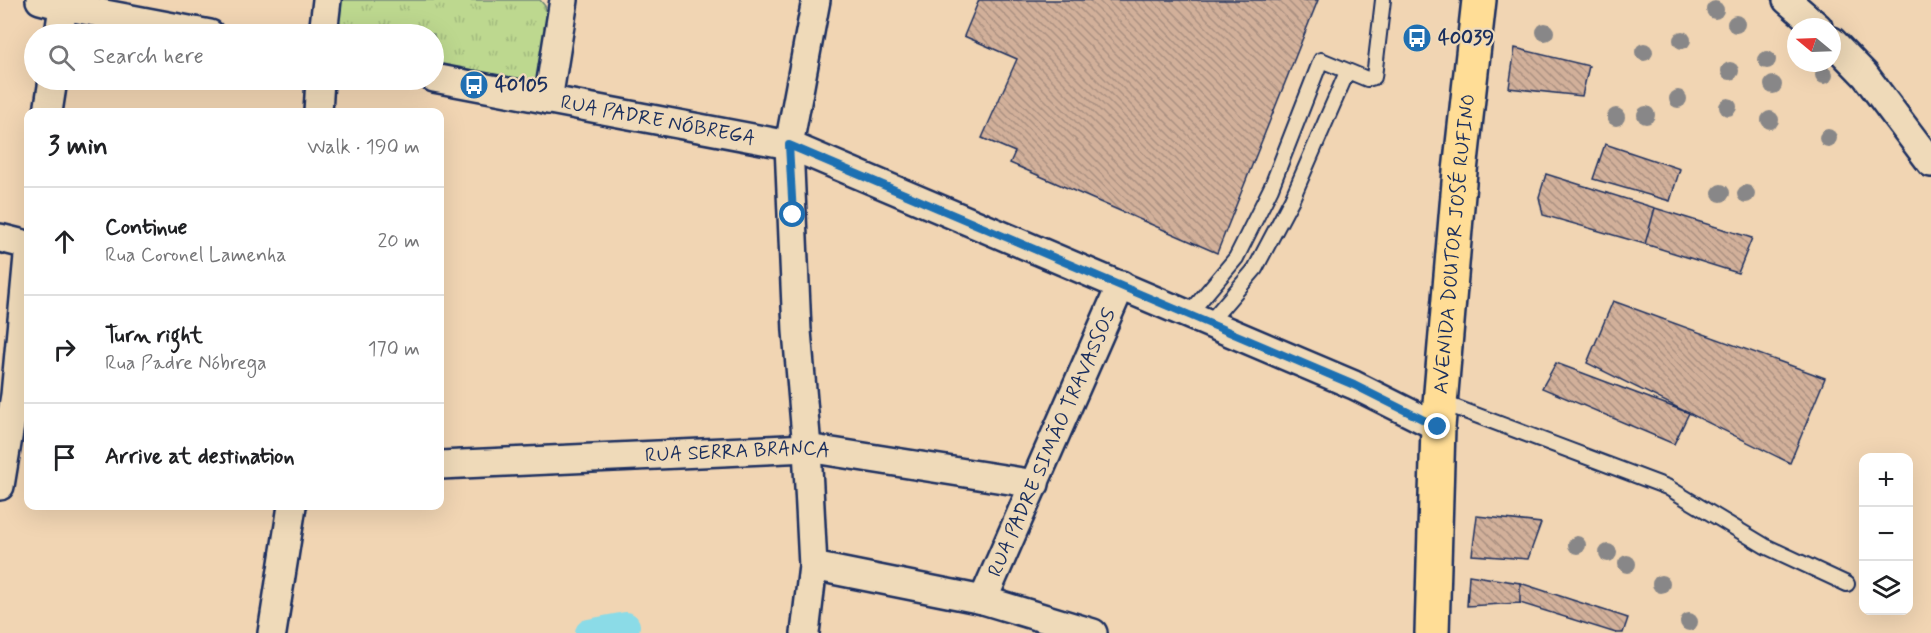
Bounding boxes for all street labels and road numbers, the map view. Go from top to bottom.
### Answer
street label: RUA PADRE NÓBREGA [558,89,758,152]
street label: AVENIDA DOUTOR JOSÉ RUFINO [1427,92,1482,395]
street label: RUA PADRE SIMÃO TRAVASSOS [981,304,1123,581]
street label: RUA SERRA BRANCA [644,434,832,469]

